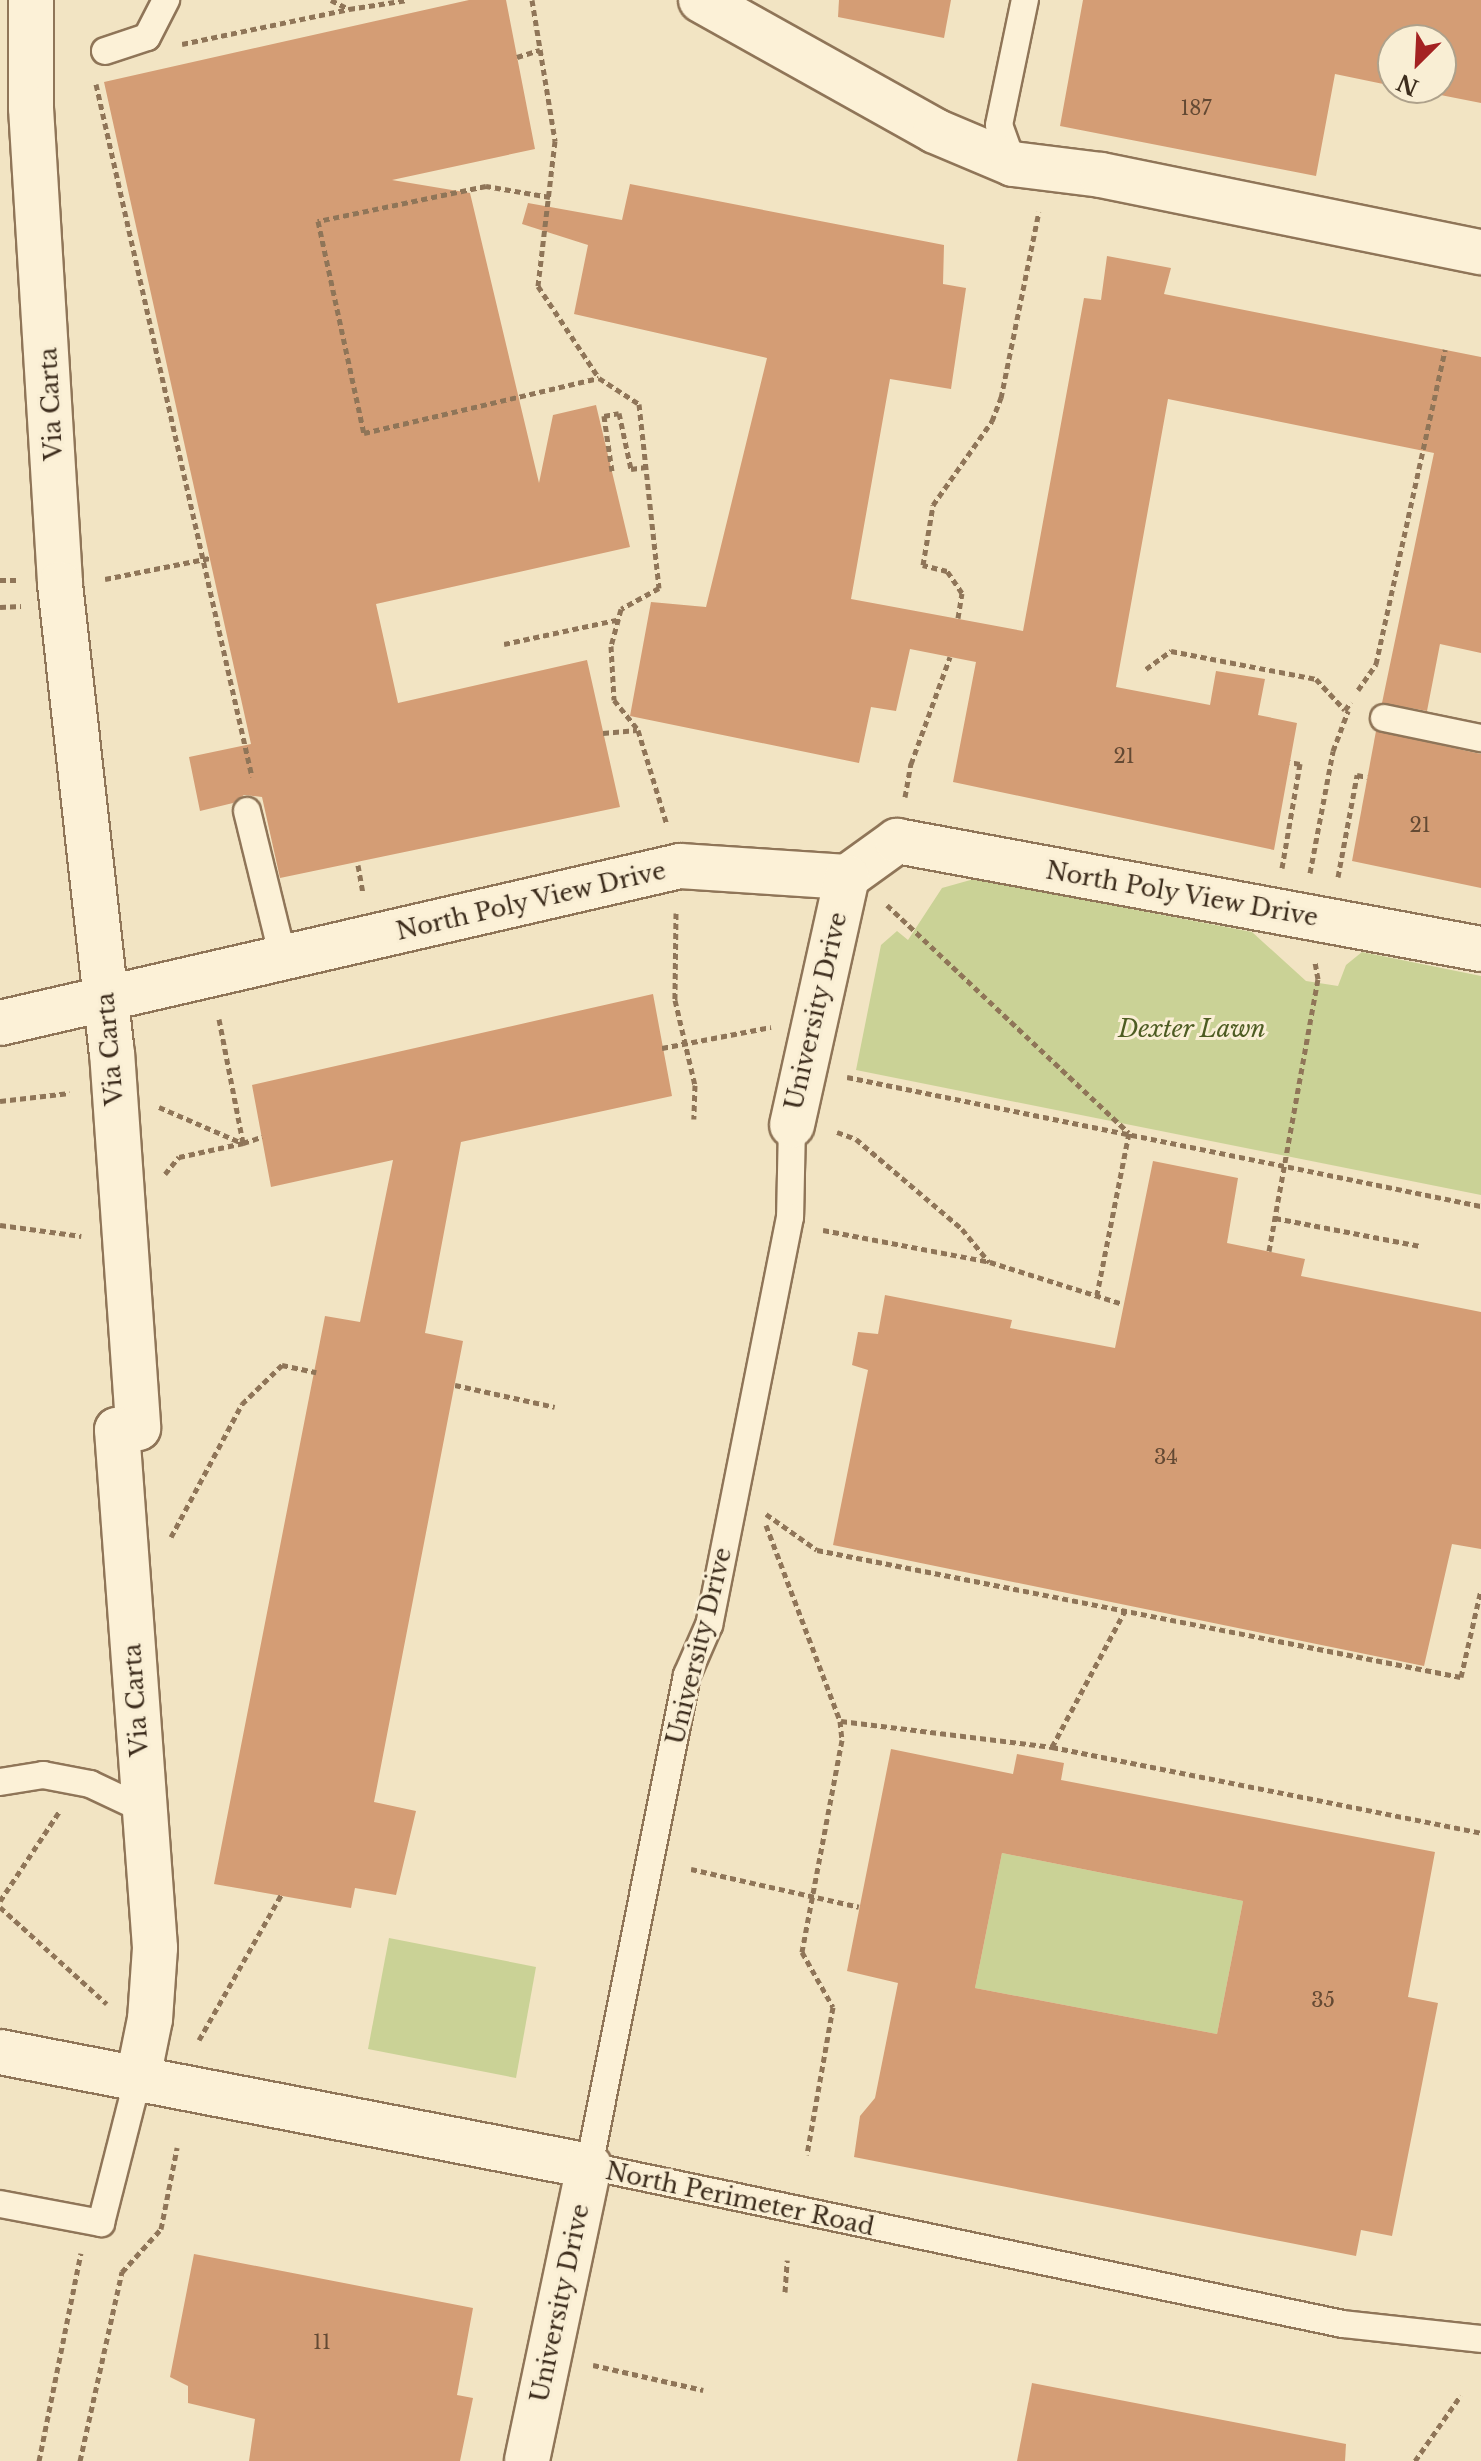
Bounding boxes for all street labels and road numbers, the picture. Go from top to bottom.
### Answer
street label: Via Carta [34,347,68,461]
street label: North Poly View Drive [392,856,670,946]
street label: North Poly View Drive [1043,856,1321,932]
street label: University Drive [779,909,853,1113]
street label: Via Carta [91,991,129,1107]
street label: University Drive [660,1544,738,1748]
street label: Via Carta [118,1642,154,1758]
street label: North Perimeter Road [603,2156,877,2242]
street label: University Drive [525,2201,595,2405]

